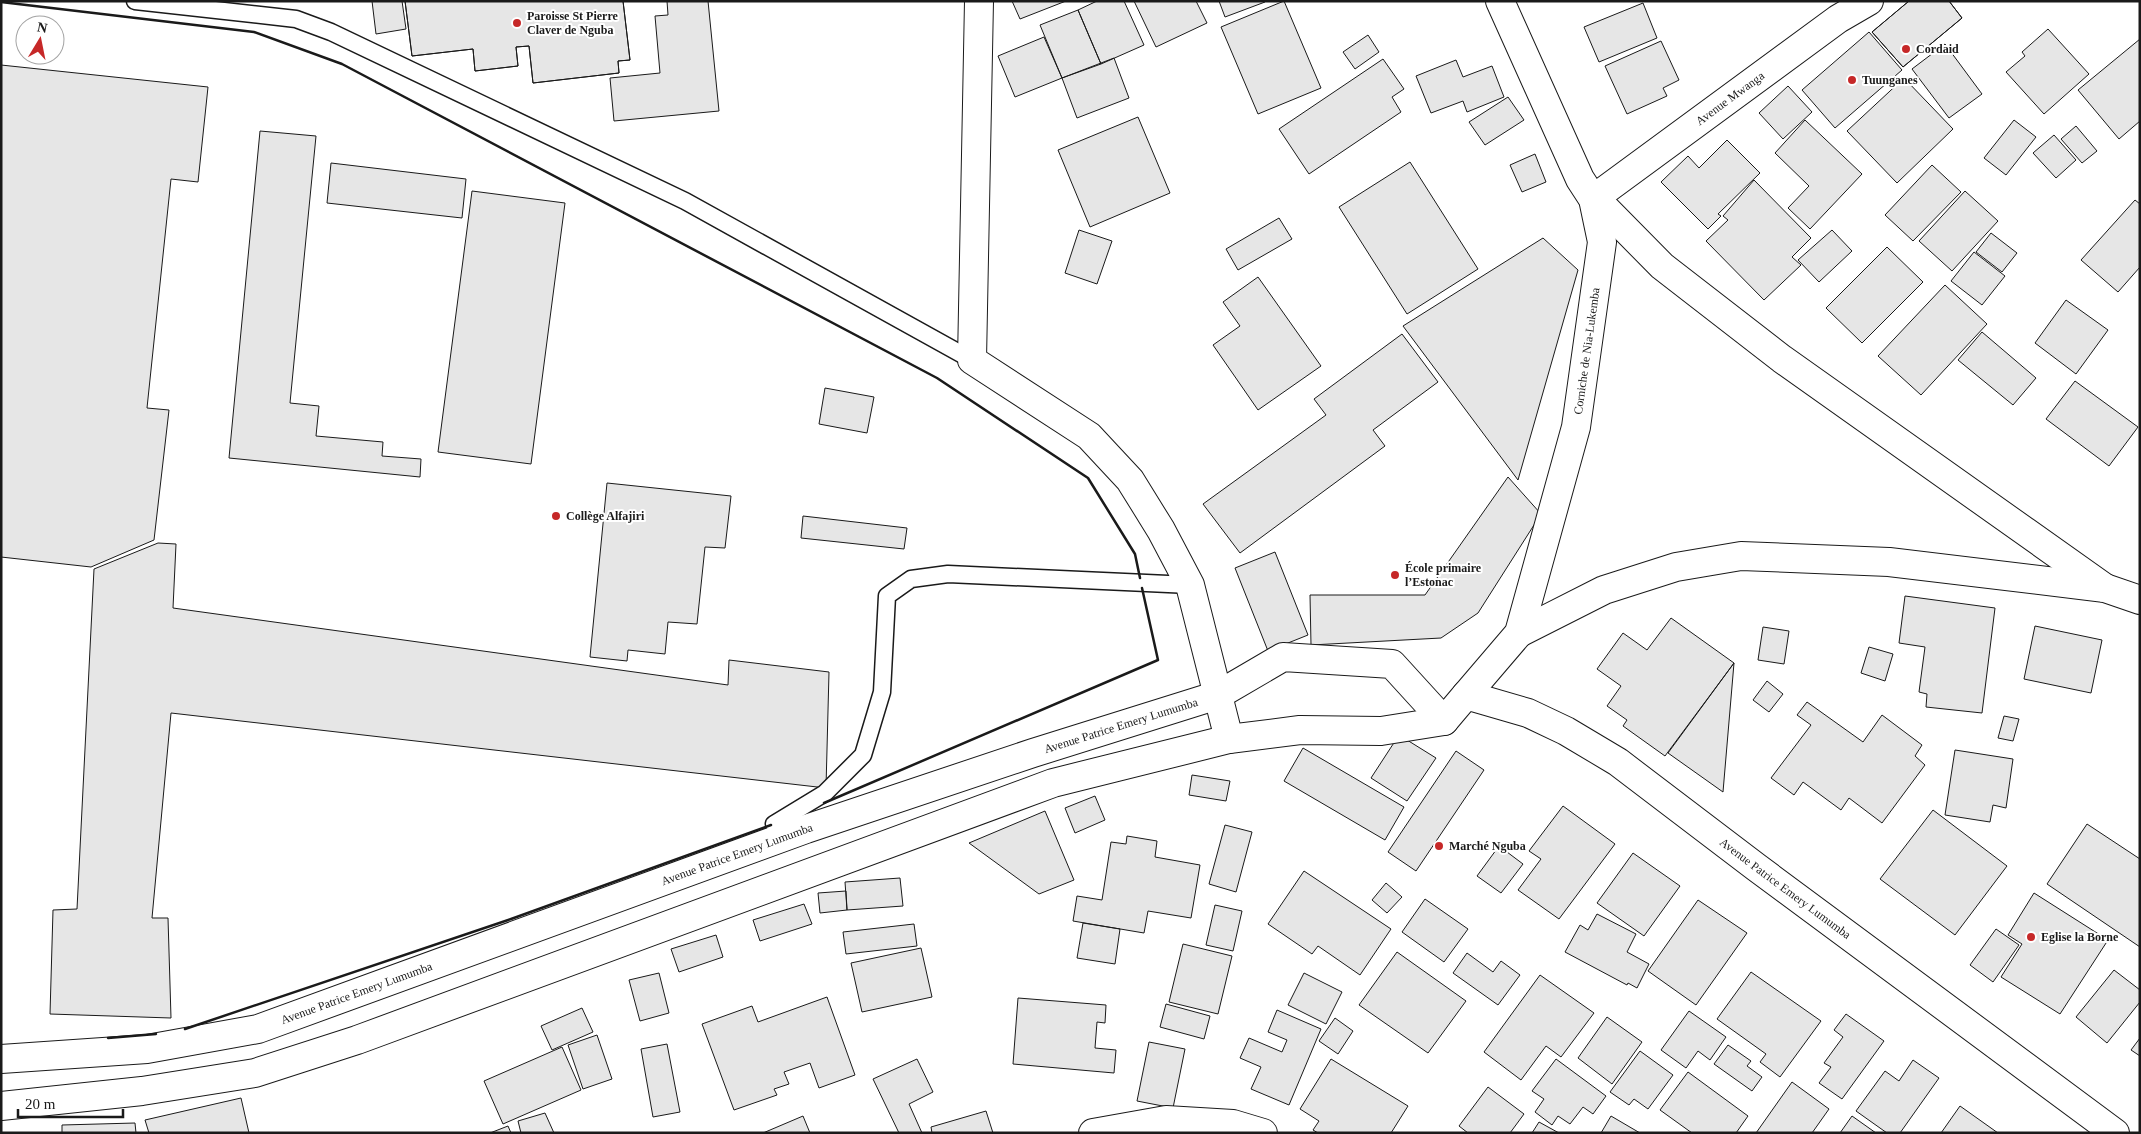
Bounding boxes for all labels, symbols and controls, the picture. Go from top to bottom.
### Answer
place label: Paroisse St Pierre Claver de Nguba [527,9,619,37]
north arrow [15,15,65,65]
marker: Paroisse St Pierre Claver de Nguba [511,17,523,29]
text: N [36,19,48,36]
place label: Cordaid [1916,42,1959,56]
marker: Cordaid [1900,43,1912,55]
street label: Avenue Mwanga [1693,68,1768,128]
place label: Tuunganes [1862,73,1918,87]
marker: Tuunganes [1846,74,1858,86]
street label: Corniche de Nia-Lukemba [1571,286,1603,415]
place label: Collège Alfajiri [566,509,645,523]
marker: Collège Alfajiri [550,510,562,522]
place label: École primaire l’Estonac [1405,561,1482,589]
marker: École primaire l’Estonac [1389,569,1401,581]
street label: Avenue Patrice Emery Lumumba [1042,695,1200,756]
street label: Avenue Patrice Emery Lumumba [659,820,815,888]
street label: Avenue Patrice Emery Lumumba [1717,835,1854,942]
place label: Marché Nguba [1449,839,1526,853]
marker: Marché Nguba [1433,840,1445,852]
place label: Eglise la Borne [2041,930,2119,944]
marker: Eglise la Borne [2025,931,2037,943]
street label: Avenue Patrice Emery Lumumba [279,959,435,1027]
scale bar [18,1086,122,1118]
text: 20 m [25,1096,56,1112]

